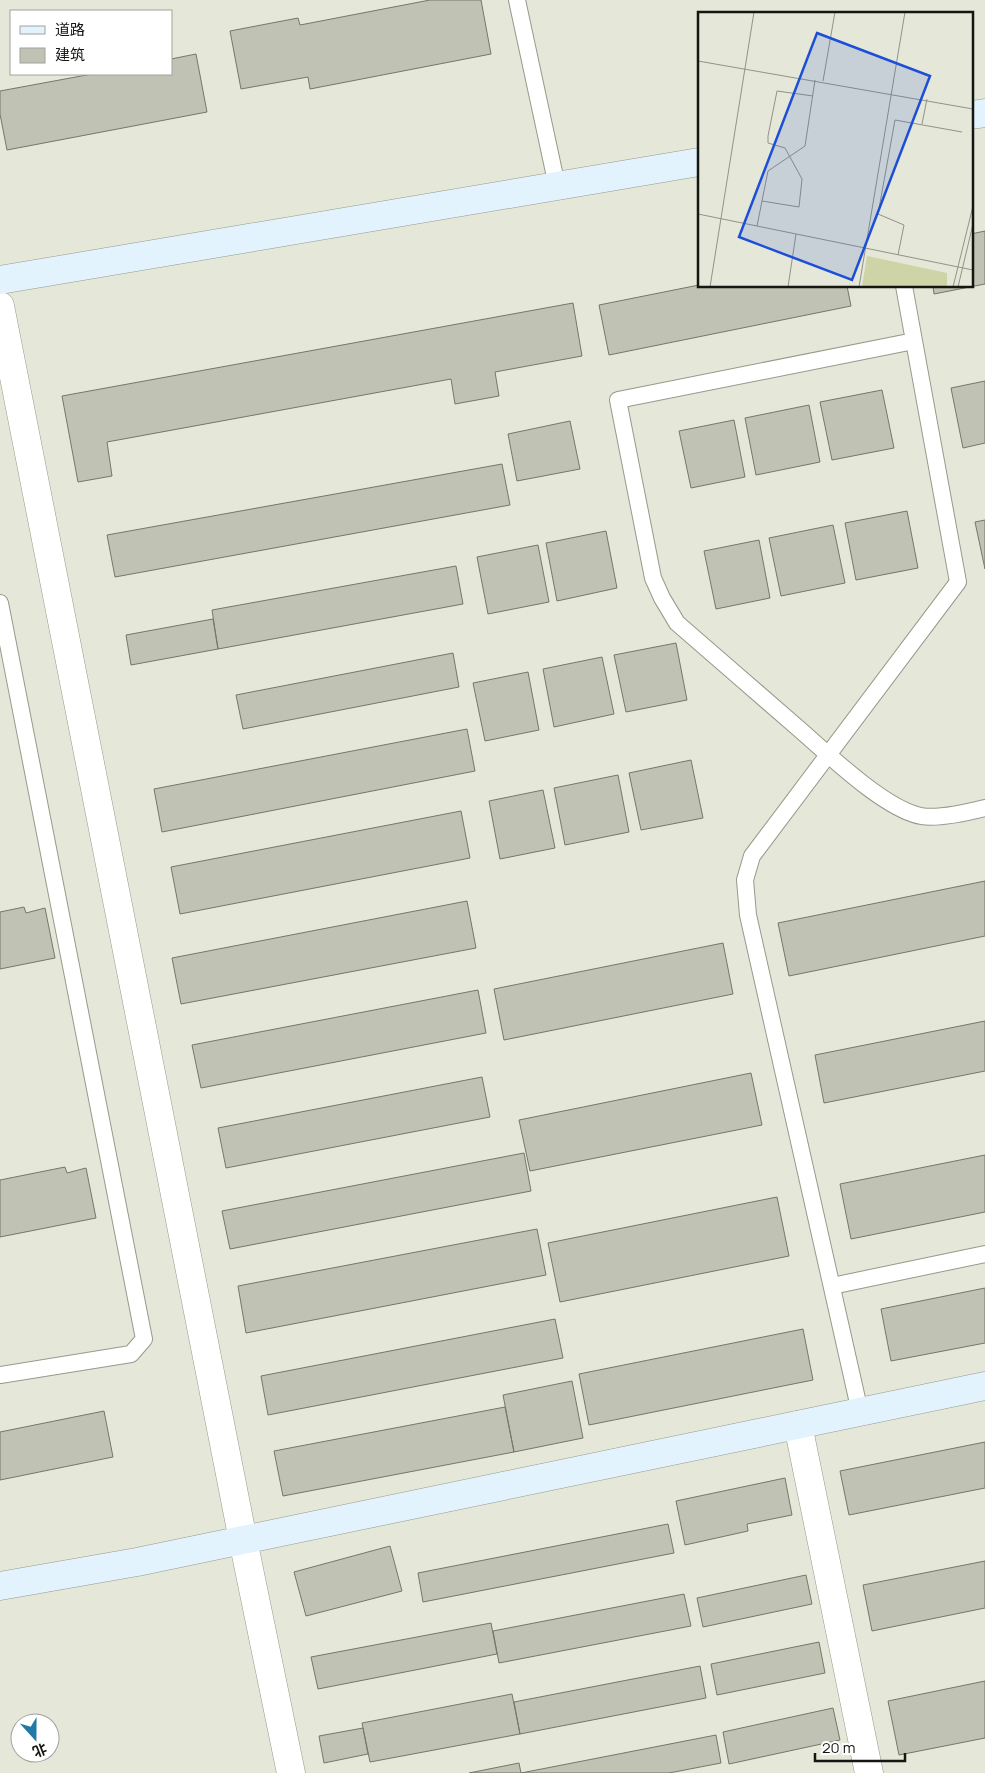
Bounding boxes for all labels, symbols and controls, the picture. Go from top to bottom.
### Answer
legend [10,10,172,75]
inset map [698,12,972,288]
text: 道路 [55,19,85,40]
text: 建筑 [55,44,85,65]
north arrow [10,1713,60,1763]
scale bar [815,1730,905,1762]
text: 20 m [822,1737,855,1758]
text: 北 [30,1739,50,1762]

